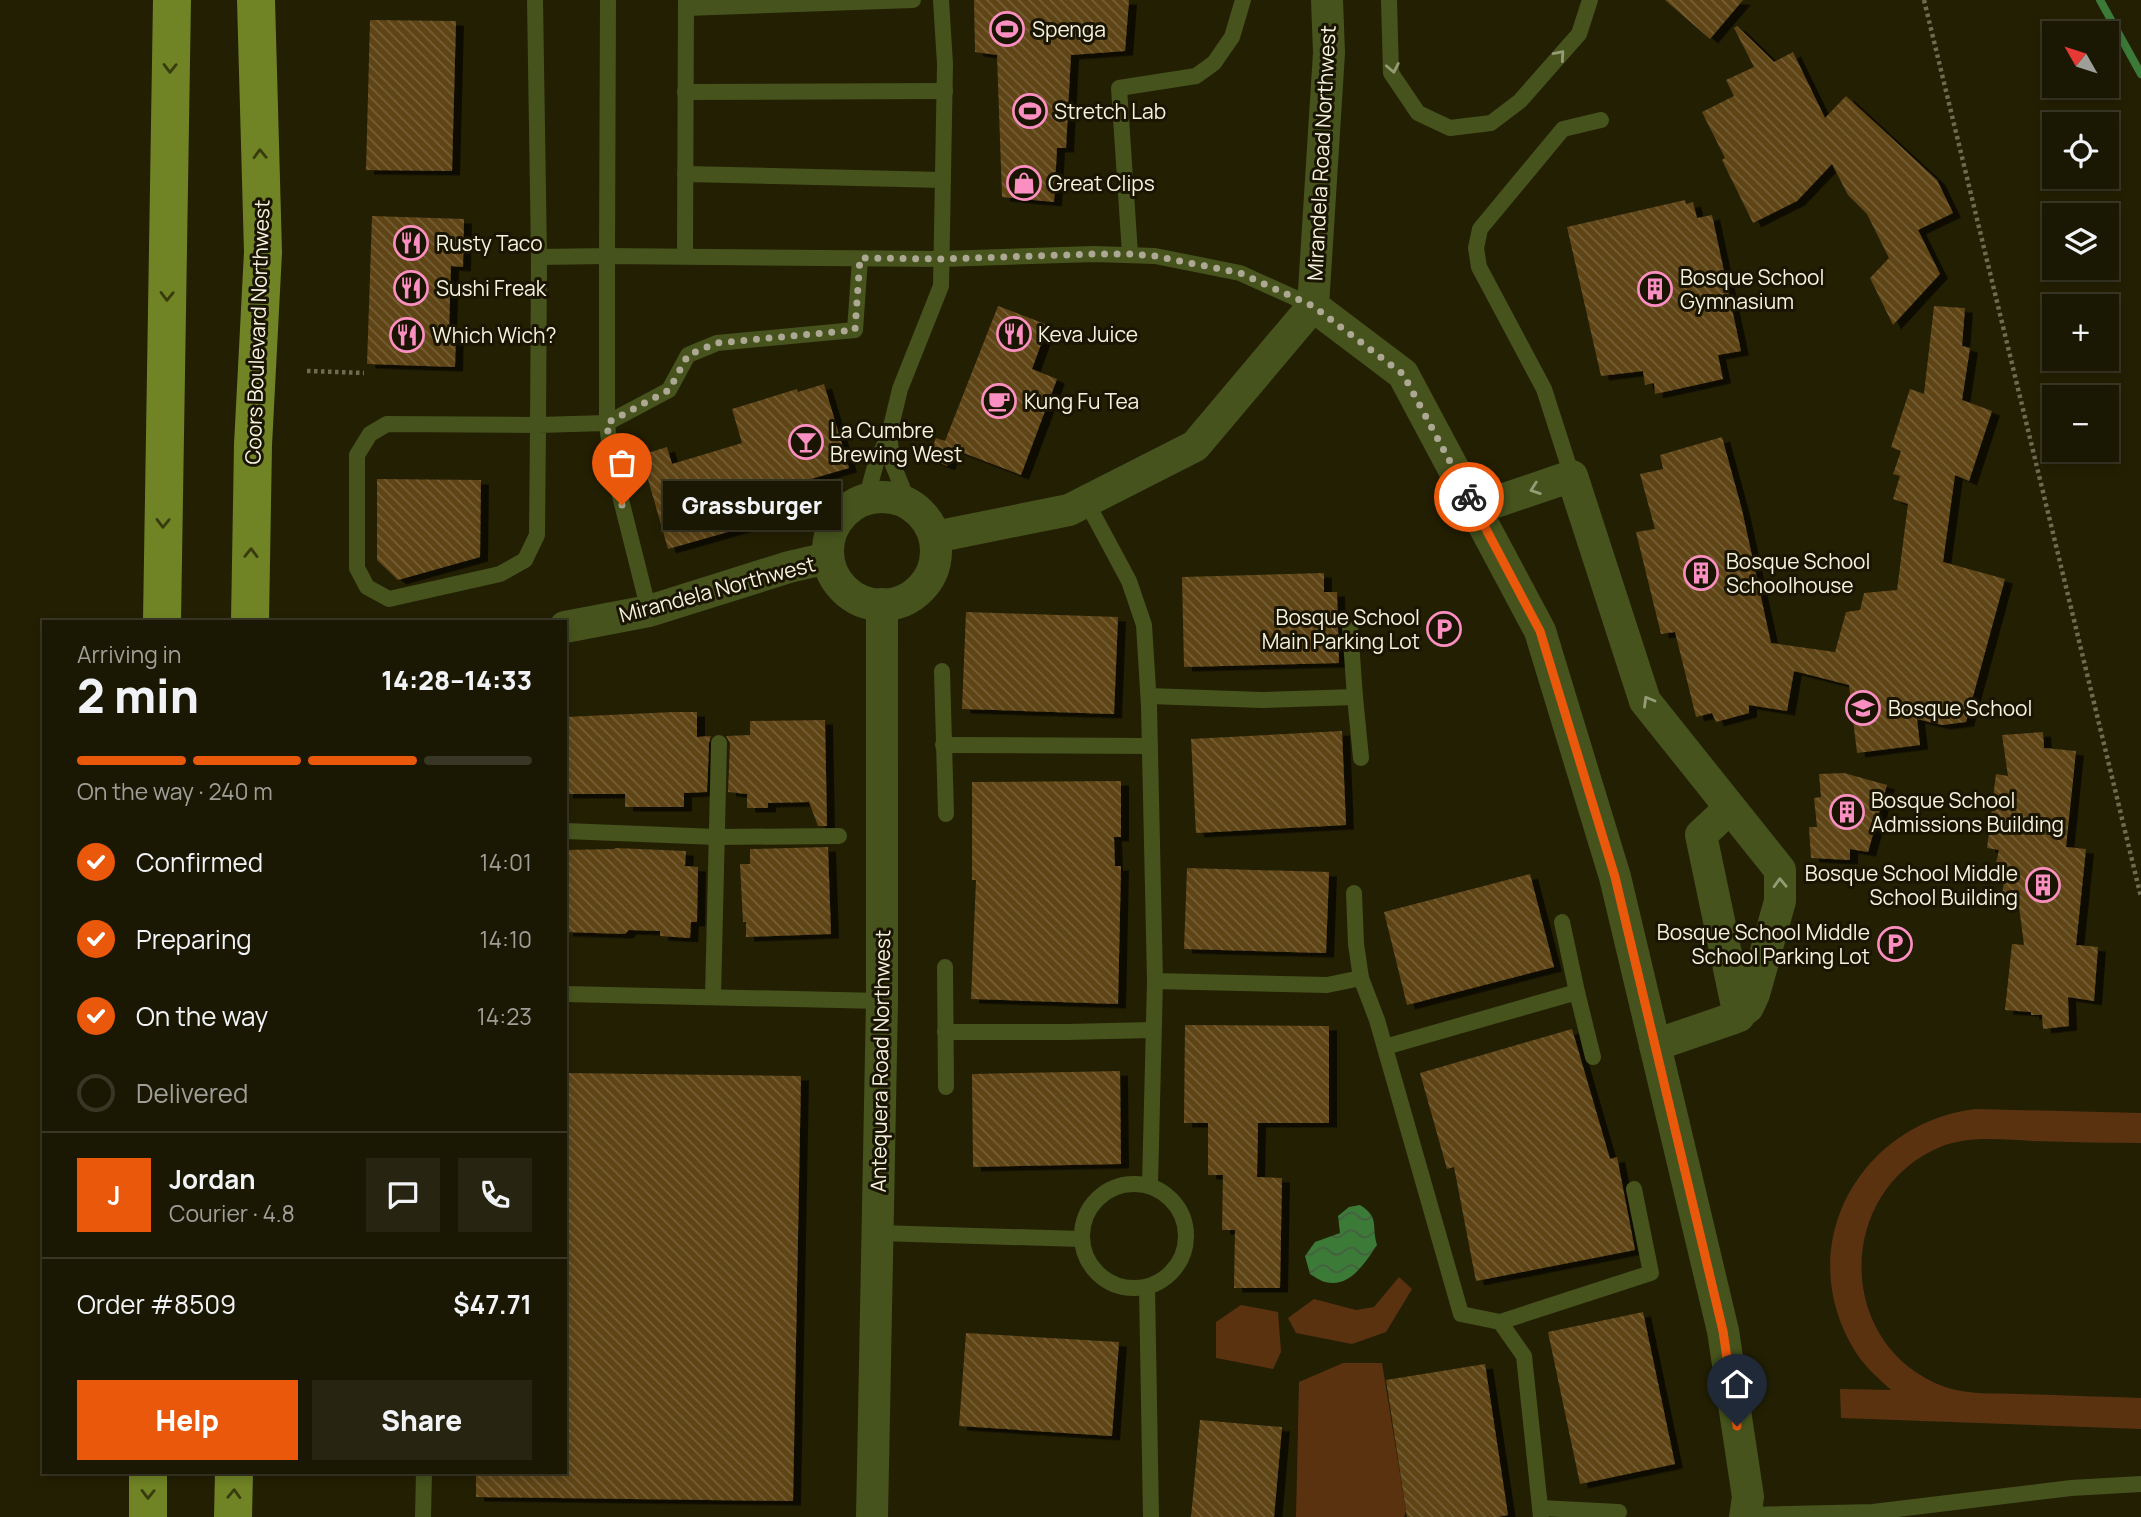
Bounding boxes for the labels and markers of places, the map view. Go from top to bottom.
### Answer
sports icon: Spenga [988,10,1026,48]
place label: Spenga [1032,15,1106,43]
sports icon: Stretch Lab [1011,92,1049,130]
place label: Stretch Lab [1054,97,1166,125]
shop icon: Great Clips [1005,164,1043,202]
place label: Great Clips [1048,169,1155,197]
restaurant icon: Rusty Taco [392,224,430,262]
place label: Rusty Taco [436,229,543,257]
place label: Bosque School Gymnasium [1680,263,1824,315]
restaurant icon: Sushi Freak [392,269,430,307]
building icon: Bosque School Gymnasium [1636,270,1674,308]
place label: Sushi Freak [436,274,547,302]
restaurant icon: Keva Juice [995,315,1033,353]
restaurant icon: Which Wich? [388,316,426,354]
place label: Keva Juice [1038,320,1138,348]
place label: Which Wich? [432,321,557,349]
cafe icon: Kung Fu Tea [980,382,1018,420]
place label: Kung Fu Tea [1024,387,1139,415]
place label: La Cumbre Brewing West [830,416,962,468]
bar icon: La Cumbre Brewing West [787,423,825,461]
pin [592,433,652,505]
callout: Grassburger [664,480,842,530]
place label: Bosque School Schoolhouse [1726,547,1870,599]
building icon: Bosque School Schoolhouse [1682,554,1720,592]
place label: Bosque School Main Parking Lot [1262,603,1420,655]
parking icon: Bosque School Main Parking Lot [1425,610,1463,648]
school or university icon: Bosque School [1844,689,1882,727]
place label: Bosque School [1888,694,2032,722]
place label: Bosque School Admissions Building [1871,786,2064,838]
building icon: Bosque School Admissions Building [1828,793,1866,831]
place label: Bosque School Middle School Building [1805,859,2018,911]
building icon: Bosque School Middle School Building [2024,866,2062,904]
place label: Bosque School Middle School Parking Lot [1657,918,1870,970]
parking icon: Bosque School Middle School Parking Lot [1876,925,1914,963]
pin [1707,1354,1767,1426]

